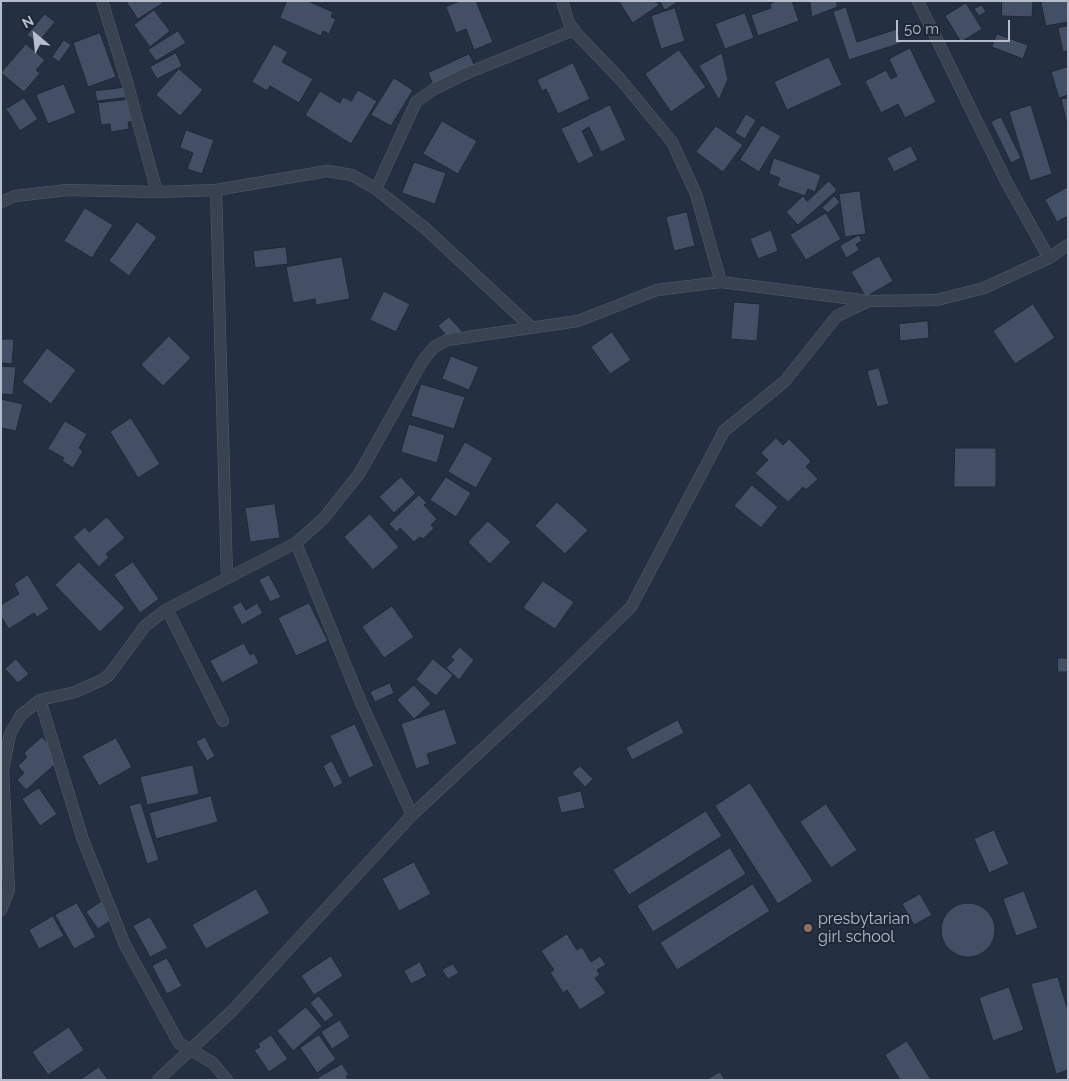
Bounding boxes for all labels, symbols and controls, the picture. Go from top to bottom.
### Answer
north arrow [10,10,60,60]
scale bar [899,10,1013,42]
text: N [19,12,36,31]
text: 50 m [904,20,939,38]
place label: presbytarian girl school [818,909,910,947]
marker: presbytarian girl school [802,922,814,934]

